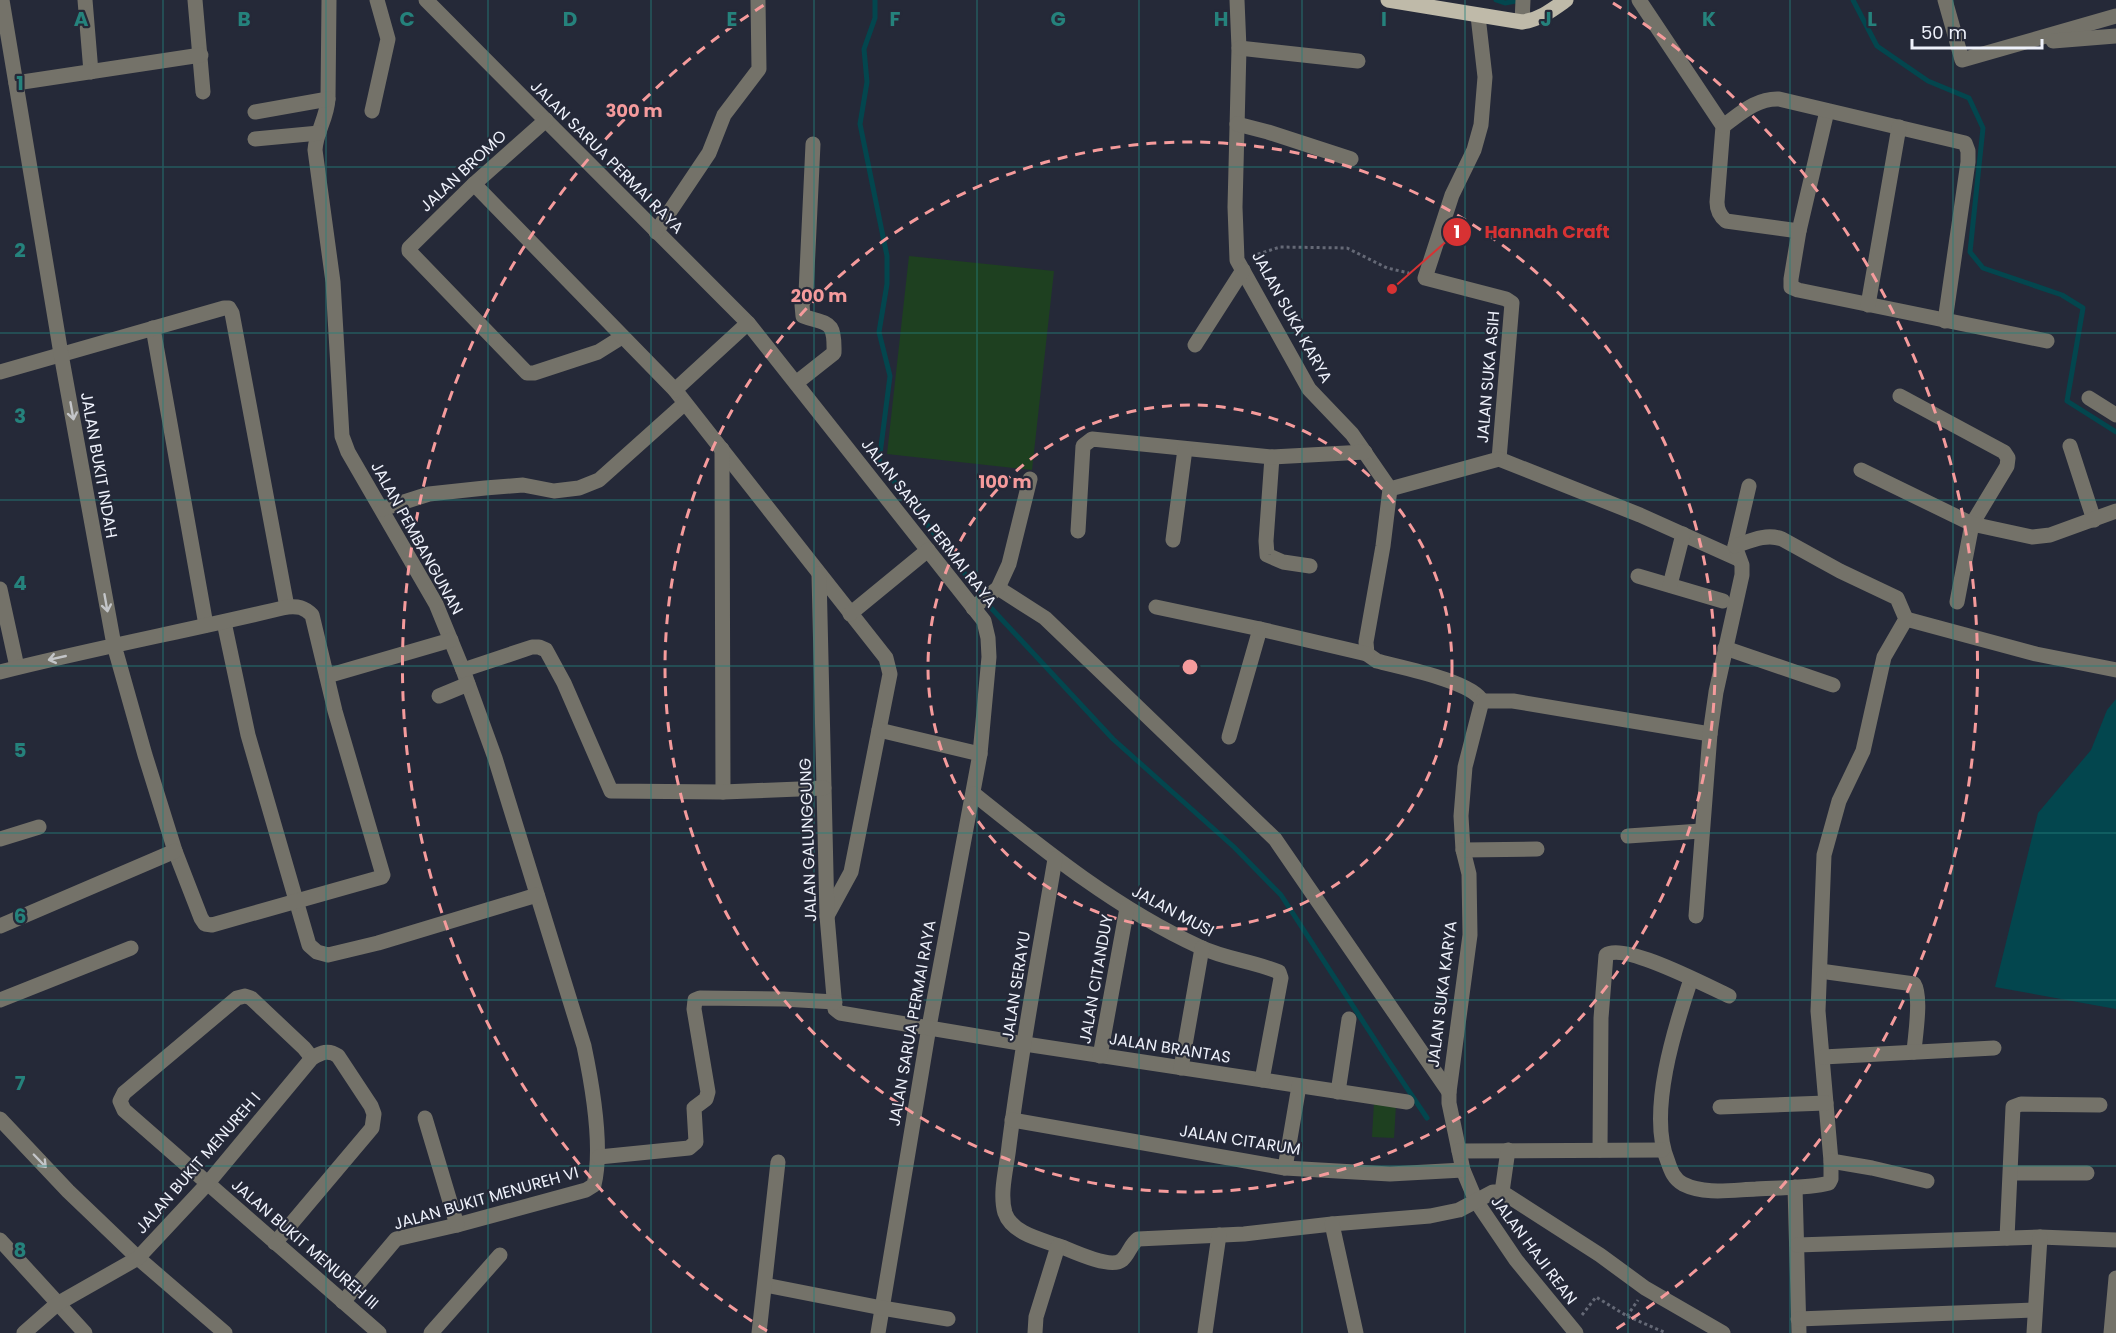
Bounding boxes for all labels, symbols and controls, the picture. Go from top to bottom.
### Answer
text: A [74,5,89,33]
text: B [237,5,251,33]
text: C [399,5,415,33]
text: D [563,5,577,33]
text: E [727,5,737,33]
text: F [890,5,901,33]
text: G [1050,5,1066,33]
text: H [1214,5,1228,33]
text: I [1381,5,1387,33]
text: J [1540,5,1552,33]
text: K [1702,5,1716,33]
text: L [1867,5,1877,33]
scale bar [1912,12,2042,50]
text: 50 m [1921,20,1967,45]
text: 1 [16,69,24,97]
street label: JALAN SARUA PERMAI RAYA [525,75,689,239]
text: 300 m [605,98,663,123]
street label: JALAN BROMO [415,125,511,217]
callout: Hannah Craft [1442,214,1622,250]
text: 1 [1454,219,1460,244]
text: Hannah Craft [1484,219,1610,244]
text: 2 [14,236,26,264]
street label: JALAN SUKA KARYA [1246,247,1338,387]
text: 200 m [791,283,847,308]
street label: JALAN SUKA ASIH [1471,310,1505,444]
street label: JALAN BUKIT INDAH [75,390,123,540]
one-way arrow [66,401,77,421]
text: 3 [14,402,26,430]
street label: JALAN SARUA PERMAI RAYA [856,434,1002,613]
street label: JALAN PEMBANGUNAN [365,457,469,619]
text: 100 m [978,469,1032,494]
text: 4 [13,569,27,597]
one-way arrow [101,593,112,613]
one-way arrow [48,653,67,665]
centre of rings [1180,657,1200,677]
text: 5 [14,736,27,764]
street label: JALAN GALUNGGUNG [794,758,822,922]
street label: JALAN MUSI [1128,880,1218,942]
text: 6 [14,902,26,930]
street label: JALAN CITANDUY [1073,912,1119,1045]
street label: JALAN SARUA PERMAI RAYA [883,918,941,1128]
street label: JALAN SUKA KARYA [1422,919,1462,1069]
street label: JALAN SERAYU [996,930,1036,1042]
street label: JALAN BRANTAS [1108,1027,1232,1069]
text: 7 [15,1069,26,1097]
street label: JALAN BUKIT MENUREH I [130,1087,266,1239]
street label: JALAN CITARUM [1178,1119,1302,1161]
one-way arrow [33,1153,47,1168]
street label: JALAN BUKIT MENUREH VI [391,1161,581,1235]
street label: JALAN BUKIT MENUREH III [226,1173,384,1315]
street label: JALAN HAJI REAN [1485,1191,1583,1309]
text: 8 [14,1236,26,1264]

